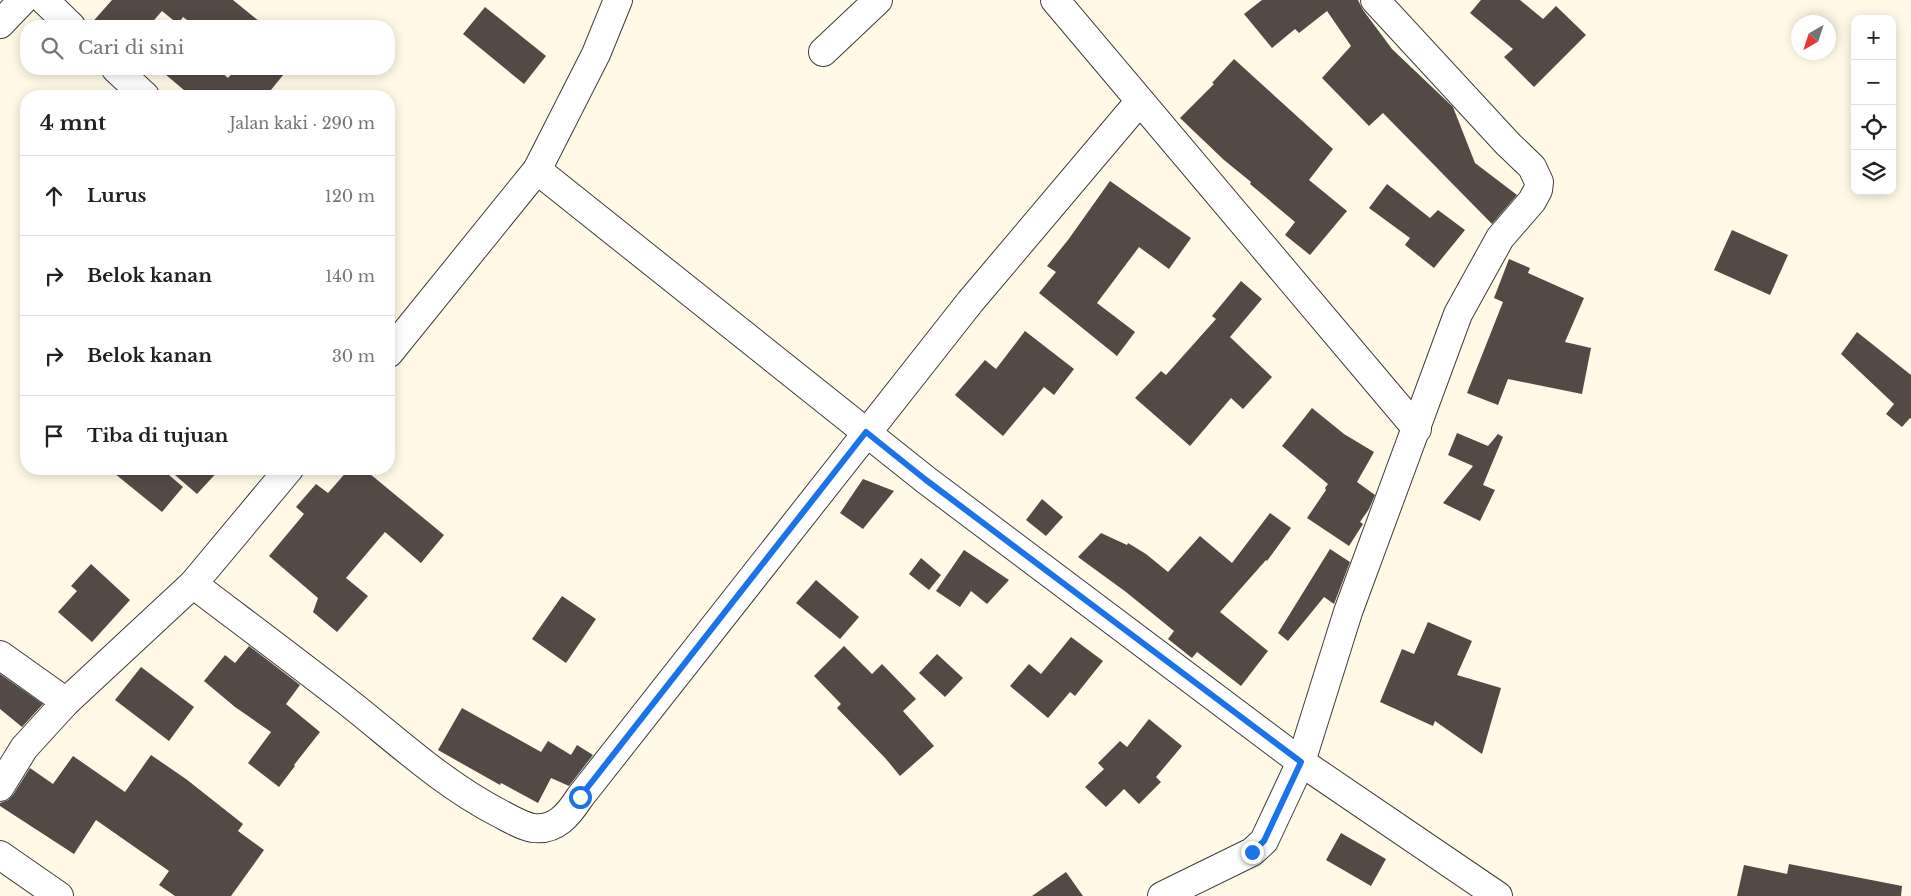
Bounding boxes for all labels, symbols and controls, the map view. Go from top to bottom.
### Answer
north arrow [1791,15,1836,60]
map controls [1851,15,1896,195]
button: + [1851,15,1896,60]
search box [20,20,395,75]
icon: search [38,34,66,62]
text: Cari di sini [78,36,184,59]
button: − [1851,60,1896,105]
button: locate [1851,105,1896,150]
text: 4 mnt [40,110,106,136]
text: Jalan kaki · 290 m [230,113,375,133]
button: layers [1851,150,1896,195]
icon: ahead [40,182,68,210]
text: Lurus [87,184,146,207]
text: 120 m [325,186,375,206]
icon: right [40,262,68,290]
text: Belok kanan [87,264,212,287]
text: 140 m [325,266,375,286]
icon: right [40,342,68,370]
text: Belok kanan [87,344,212,367]
text: 30 m [332,346,375,366]
icon: arrive [40,422,68,450]
text: Tiba di tujuan [87,424,228,447]
route start [569,786,592,809]
route end [1241,841,1264,864]

